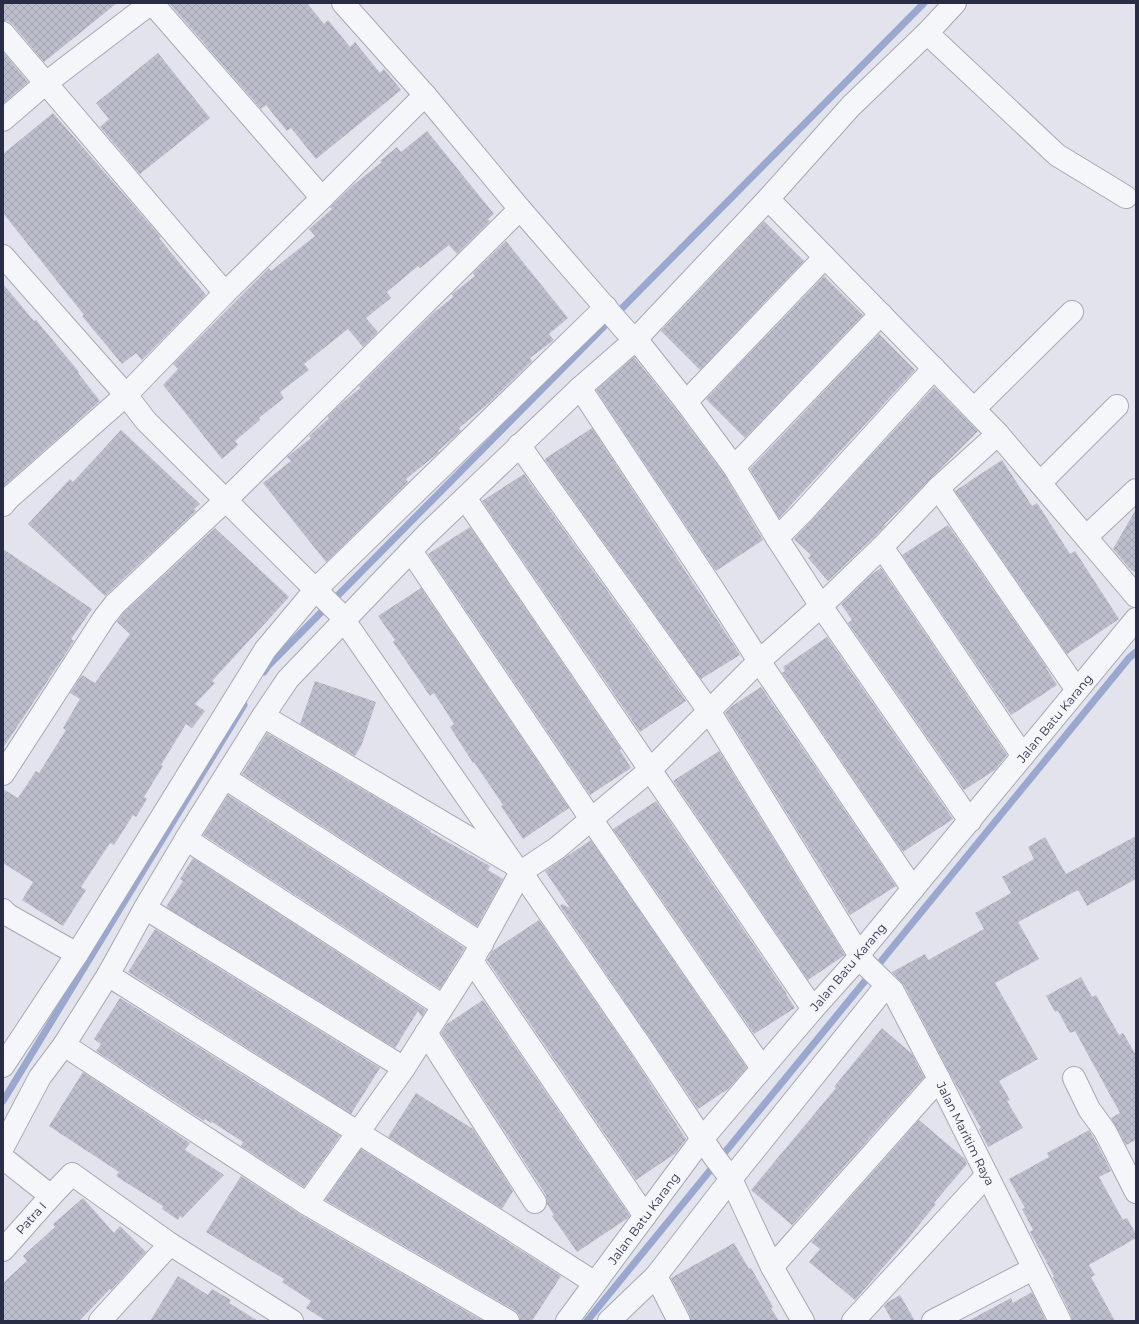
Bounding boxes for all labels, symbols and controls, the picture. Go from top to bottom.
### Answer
street label: Jalan Batu Karang [1013,671,1095,766]
street label: Jalan Batu Karang [806,920,889,1015]
street label: Jalan Maritim Raya [933,1078,998,1188]
street label: Jalan Batu Karang [604,1169,682,1268]
street label: Patra I [13,1199,49,1237]

